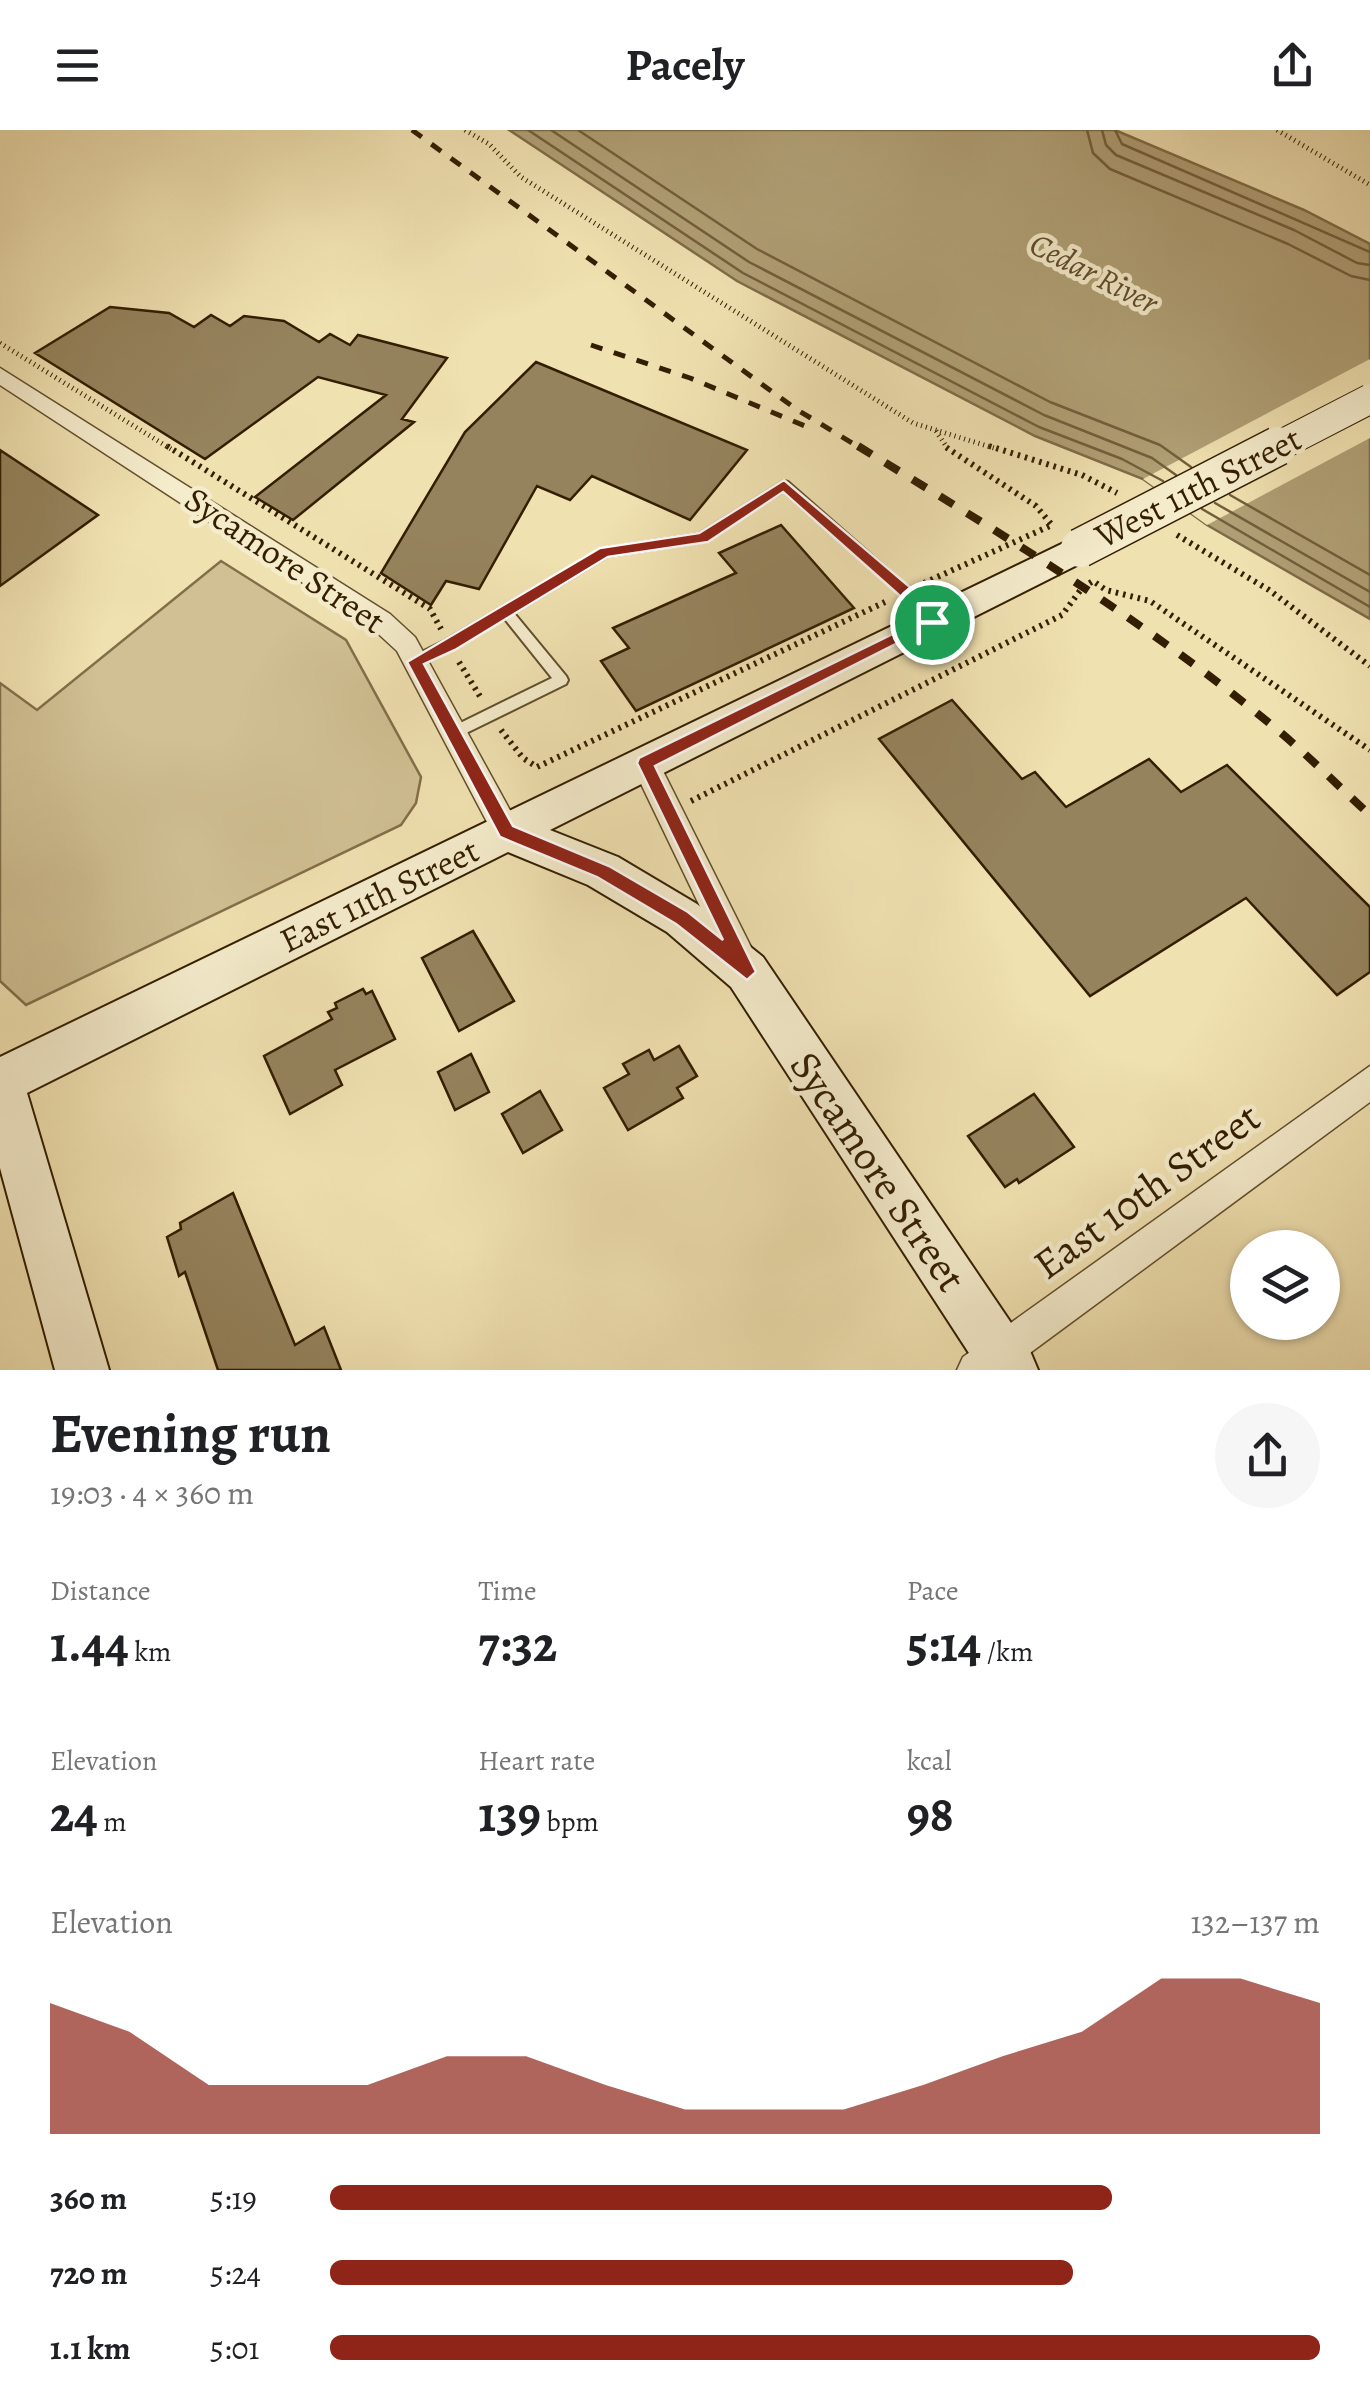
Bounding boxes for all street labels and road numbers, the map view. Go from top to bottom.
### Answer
street label: West 11th Street [1086,414,1309,560]
street label: Sycamore Street [175,475,395,645]
street label: East 11th Street [271,826,487,964]
street label: Sycamore Street [777,1040,980,1303]
street label: East 10th Street [1021,1089,1271,1292]

